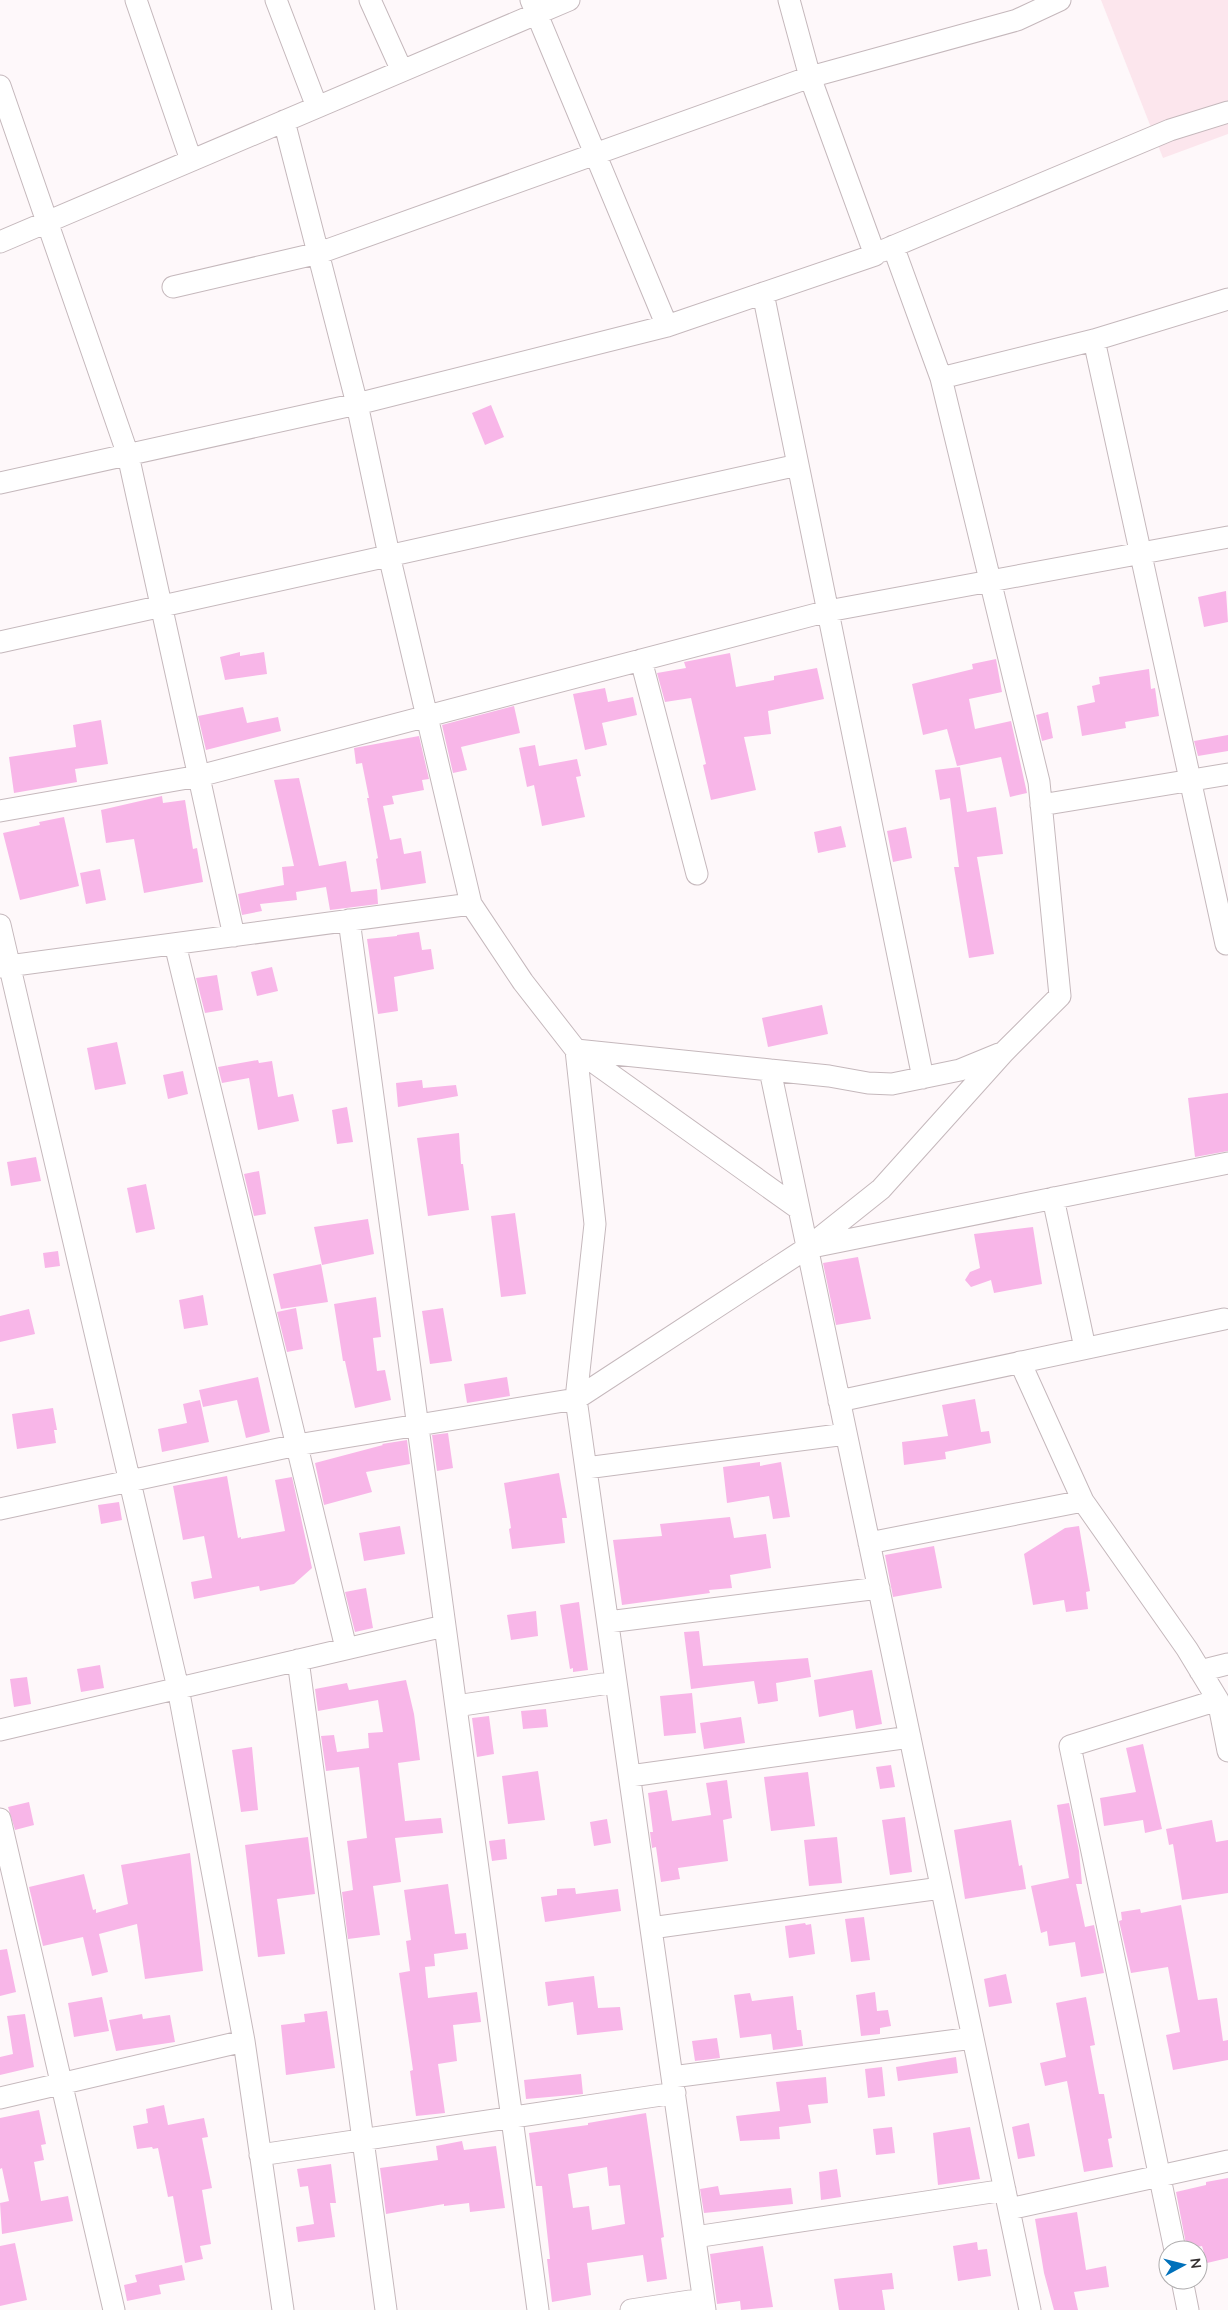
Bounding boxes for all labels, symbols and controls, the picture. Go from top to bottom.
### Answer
north arrow [1158,2240,1208,2290]
text: N [1185,2257,1205,2270]

